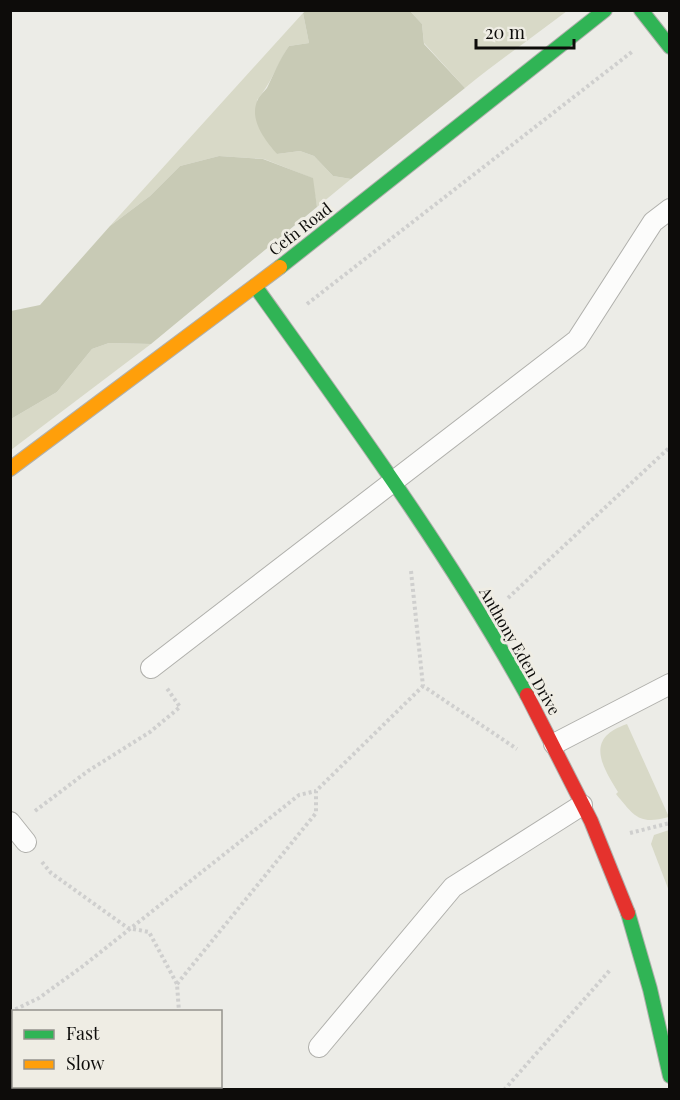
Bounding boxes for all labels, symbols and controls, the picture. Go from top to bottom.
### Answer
scale bar [476,12,574,50]
text: 20 m [485,20,525,44]
street label: Cefn Road [264,197,335,260]
street label: Anthony Eden Drive [475,582,566,719]
legend [12,1010,222,1088]
text: Fast [66,1021,100,1045]
text: Slow [66,1051,104,1075]

